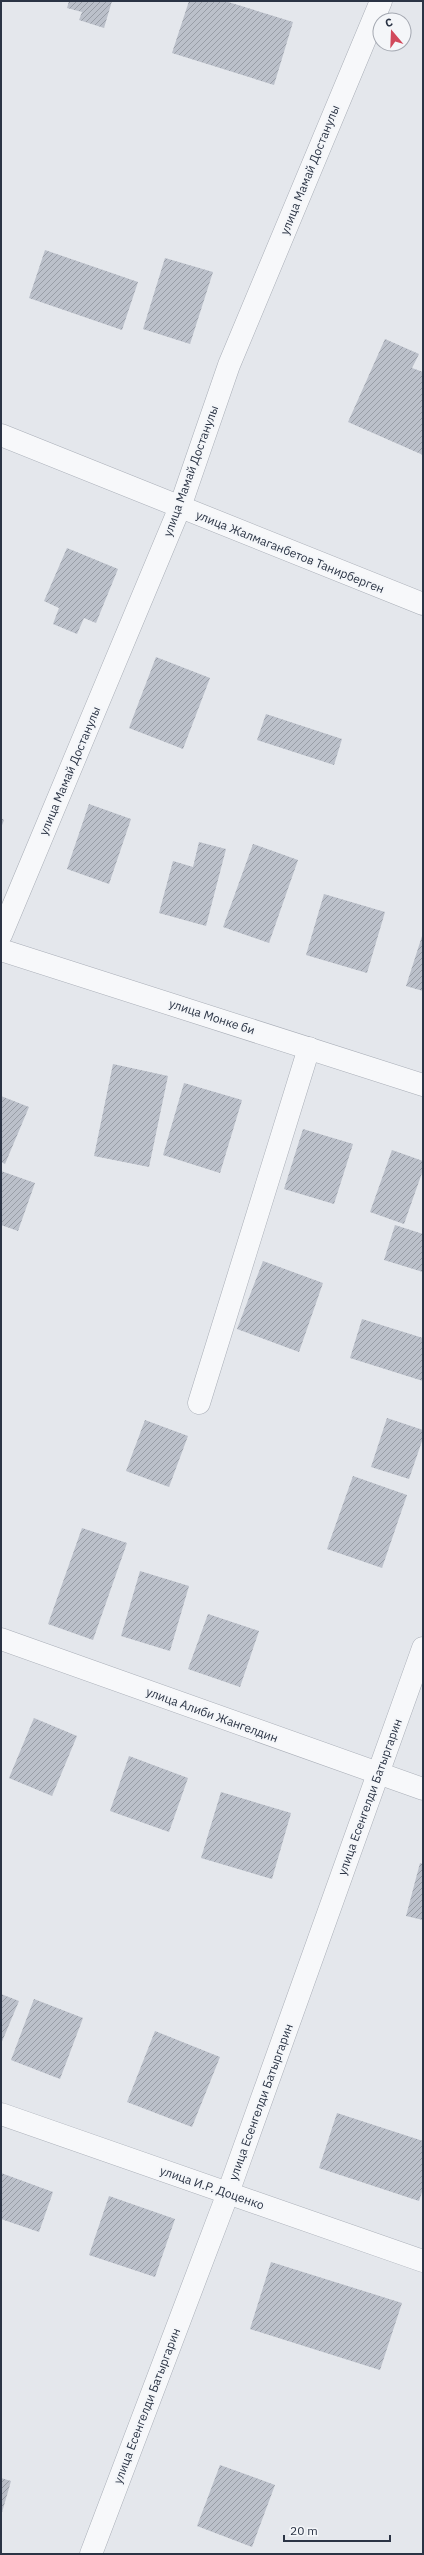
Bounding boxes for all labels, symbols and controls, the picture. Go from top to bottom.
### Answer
north arrow [372,12,412,52]
text: С [383,15,394,30]
street label: улица Мамай Достанулы [277,103,342,237]
street label: улица Мамай Достанулы [160,403,221,539]
street label: улица Жалмаганбетов Танирберген [194,507,387,596]
street label: улица Мамай Достанулы [36,704,104,838]
street label: улица Монке би [167,996,257,1037]
street label: улица Алиби Жангелдин [144,1684,280,1745]
street label: улица Есенгелди Батыргарин [334,1716,405,1877]
street label: улица Есенгелди Батыргарин [225,2021,296,2182]
street label: улица И.Р. Доценко [158,2163,267,2213]
street label: улица Есенгелди Батыргарин [110,2326,183,2486]
scale bar [284,2517,390,2543]
text: 20 m [290,2523,318,2538]

